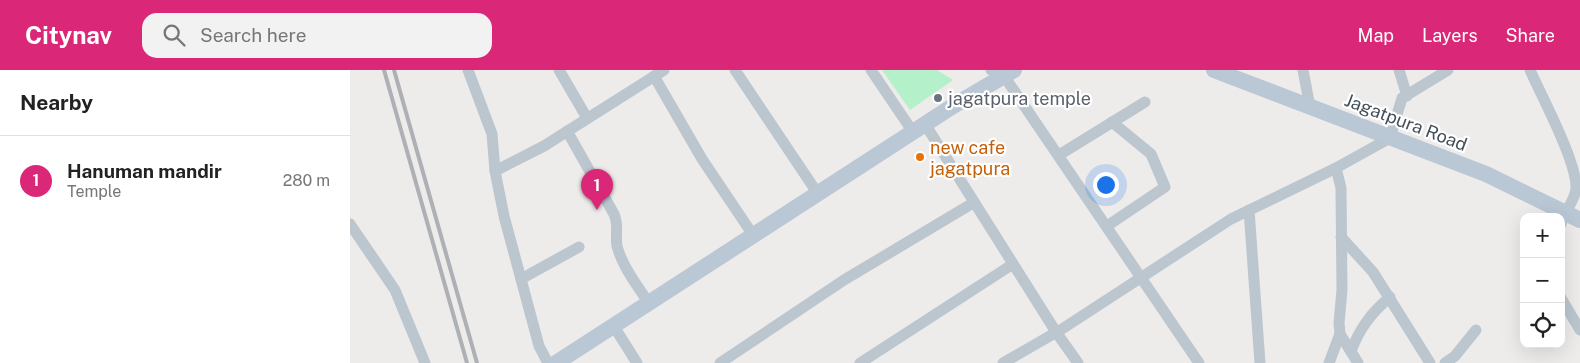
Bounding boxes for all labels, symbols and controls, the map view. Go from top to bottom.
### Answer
search box [142,13,492,58]
text: Citynav [25,21,112,49]
icon: search [160,21,188,49]
text: Search here [200,24,307,46]
text: Map [1358,25,1394,46]
text: Layers [1422,25,1478,46]
text: Share [1506,25,1555,46]
place label: jagatpura temple [947,88,1091,109]
street label: Jagatpura Road [1342,89,1470,155]
text: Nearby [20,90,93,115]
marker: jagatpura temple [932,92,944,104]
place label: new cafe jagatpura [929,137,1010,179]
marker: new cafe jagatpura [914,151,926,163]
text: Hanuman mandir [67,160,222,182]
pin: 1 [581,169,613,210]
text: 1 [33,171,39,190]
text: 280 m [283,171,330,190]
your location [1093,172,1119,198]
text: Temple [67,182,121,201]
map controls [1520,213,1565,348]
button: + [1520,213,1565,258]
button: − [1520,258,1565,303]
button: locate [1520,303,1565,348]

